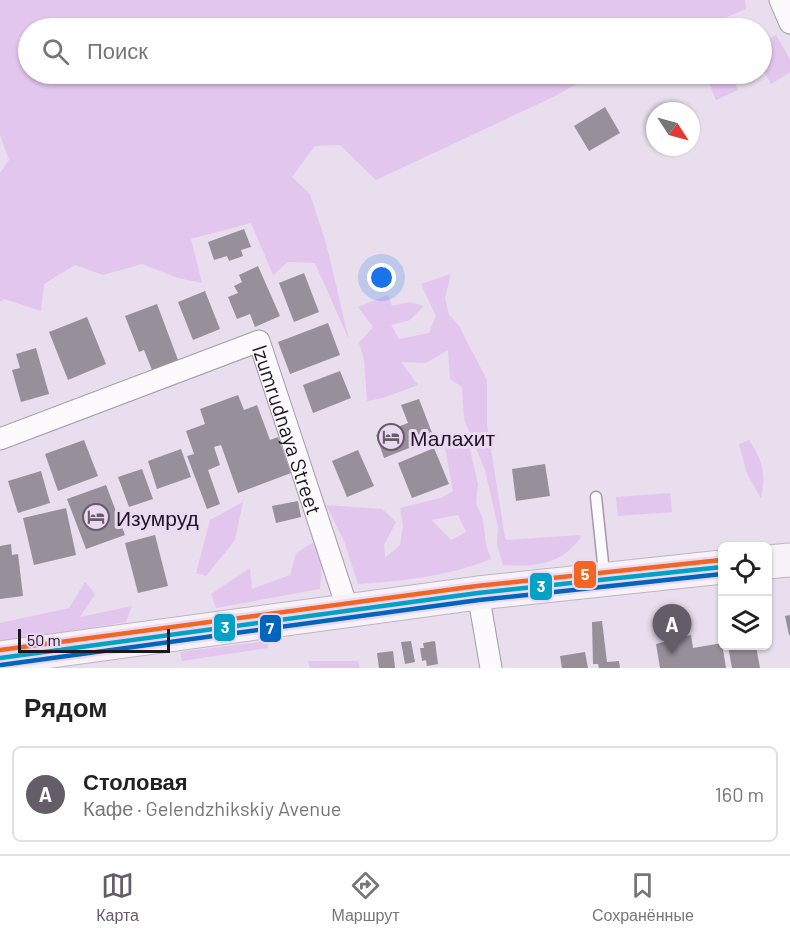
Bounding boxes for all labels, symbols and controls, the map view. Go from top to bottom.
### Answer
search box [18,18,772,84]
icon: search [39,35,72,68]
text: Поиск [87,37,148,63]
north arrow [646,102,700,156]
your location [367,263,396,292]
street label: Izumrudnaya Street [248,341,328,518]
hotel icon: Малахит [376,422,406,452]
place label: Малахит [410,425,496,450]
hotel icon: Изумруд [81,502,111,532]
place label: Изумруд [116,505,199,530]
map controls [718,542,772,650]
button: locate [718,542,772,596]
line badge: 5 [573,560,597,589]
text: 5 [581,564,590,583]
line badge: 3 [529,572,553,601]
text: 3 [537,576,545,595]
button: layers [718,596,772,650]
pin: A [652,604,692,654]
line badge: 3 [213,613,236,642]
line badge: 7 [259,614,282,643]
text: 3 [221,617,229,636]
text: 7 [266,618,274,637]
scale bar [18,626,170,654]
text: 50 m [27,630,61,649]
text: Рядом [24,691,107,722]
text: Столовая [83,768,188,794]
text: A [39,782,52,806]
text: 160 m [715,782,764,806]
text: Кафе · Gelendzhikskiy Avenue [83,796,342,820]
tab: Карта [96,869,139,925]
tab: Маршрут [331,869,400,925]
tab: Сохранённые [592,869,694,925]

